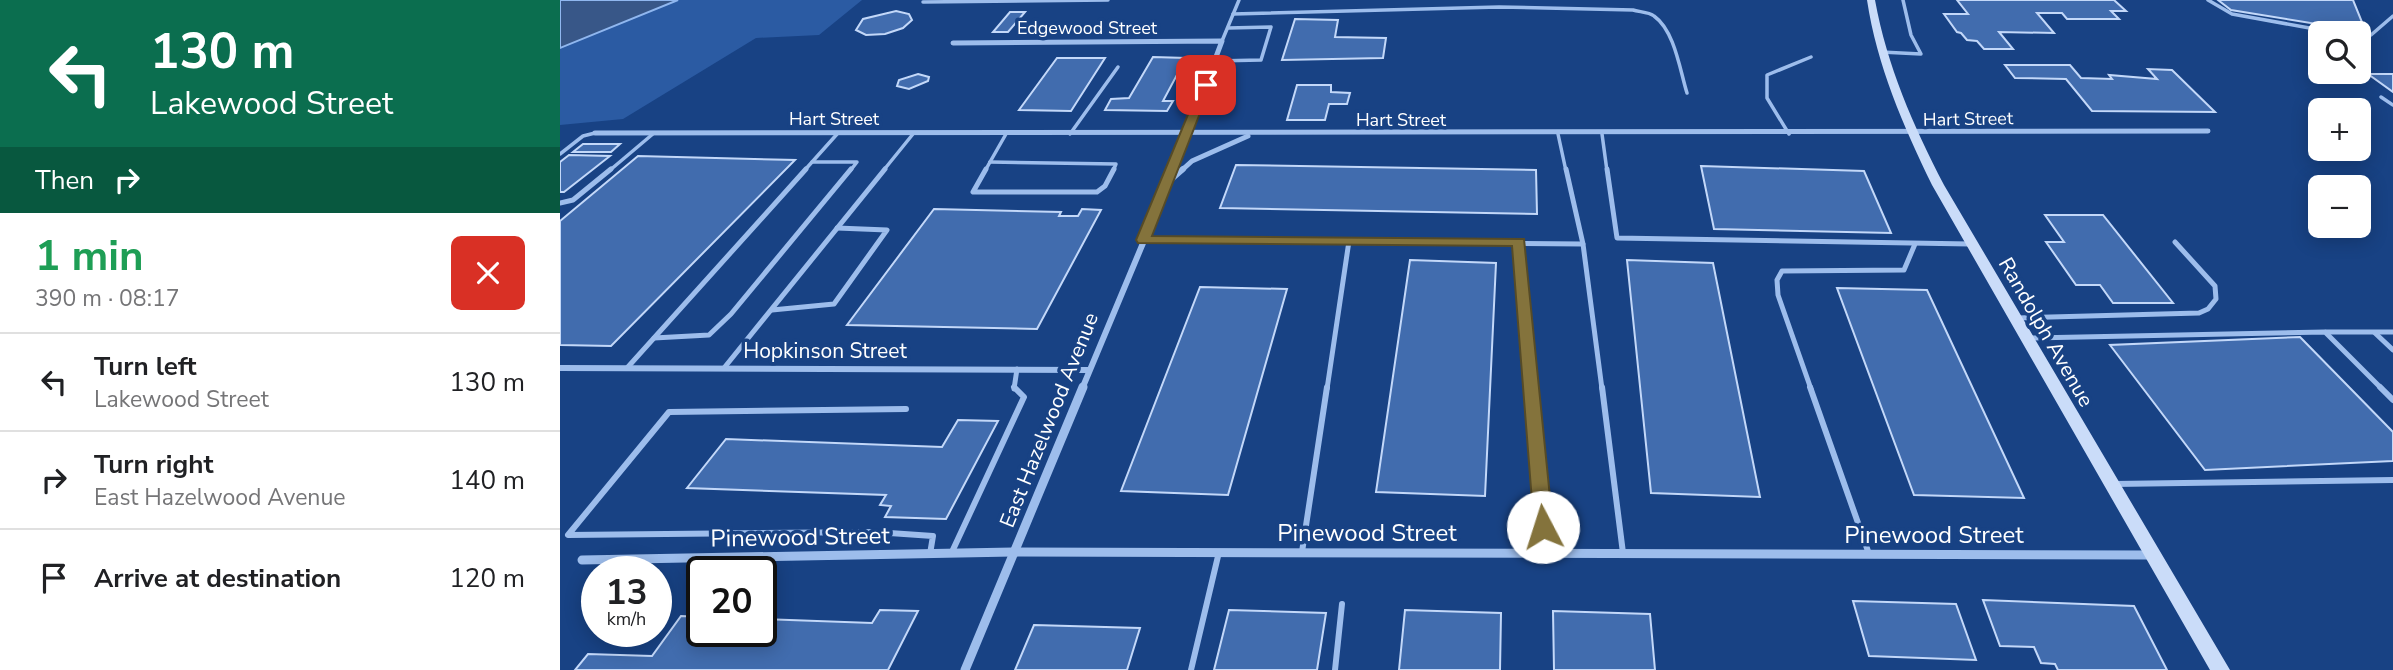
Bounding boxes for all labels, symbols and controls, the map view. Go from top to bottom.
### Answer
street label: Edgewood Street [1017,16,1158,40]
text: 130 m [150,18,294,85]
map controls [2308,21,2371,238]
button: search [2308,21,2371,84]
icon: left [35,28,126,119]
pin [1176,55,1236,115]
icon: arrive [1187,66,1225,104]
text: Lakewood Street [150,82,393,125]
button: + [2308,98,2371,161]
street label: Hart Street [1923,106,2014,132]
street label: Hart Street [789,107,880,131]
street label: Hart Street [1356,108,1447,132]
icon: right [108,161,146,199]
text: Then [35,163,94,198]
button: − [2308,175,2371,238]
text: 1 min [35,228,144,285]
button: close [451,236,525,310]
street label: Randolph Avenue [1992,252,2100,412]
text: 390 m · 08:17 [35,283,180,314]
street label: East Hazelwood Avenue [993,308,1105,532]
street label: Hopkinson Street [743,337,907,365]
text: Turn left [94,349,197,384]
icon: left [35,363,73,401]
text: 130 m [449,365,525,400]
text: Lakewood Street [94,384,269,415]
text: Turn right [94,447,213,482]
icon: right [35,461,73,499]
text: 140 m [449,463,525,498]
text: East Hazelwood Avenue [94,482,346,513]
position arrow [1506,490,1580,564]
street label: Pinewood Street [1277,517,1457,549]
street label: Pinewood Street [710,519,891,555]
street label: Pinewood Street [1844,519,2024,551]
speed limit sign: 20 [686,556,777,647]
icon: arrive [35,559,73,597]
text: Arrive at destination [94,561,341,596]
text: 120 m [449,561,525,596]
text: 13 [605,569,648,616]
text: km/h [607,607,646,631]

